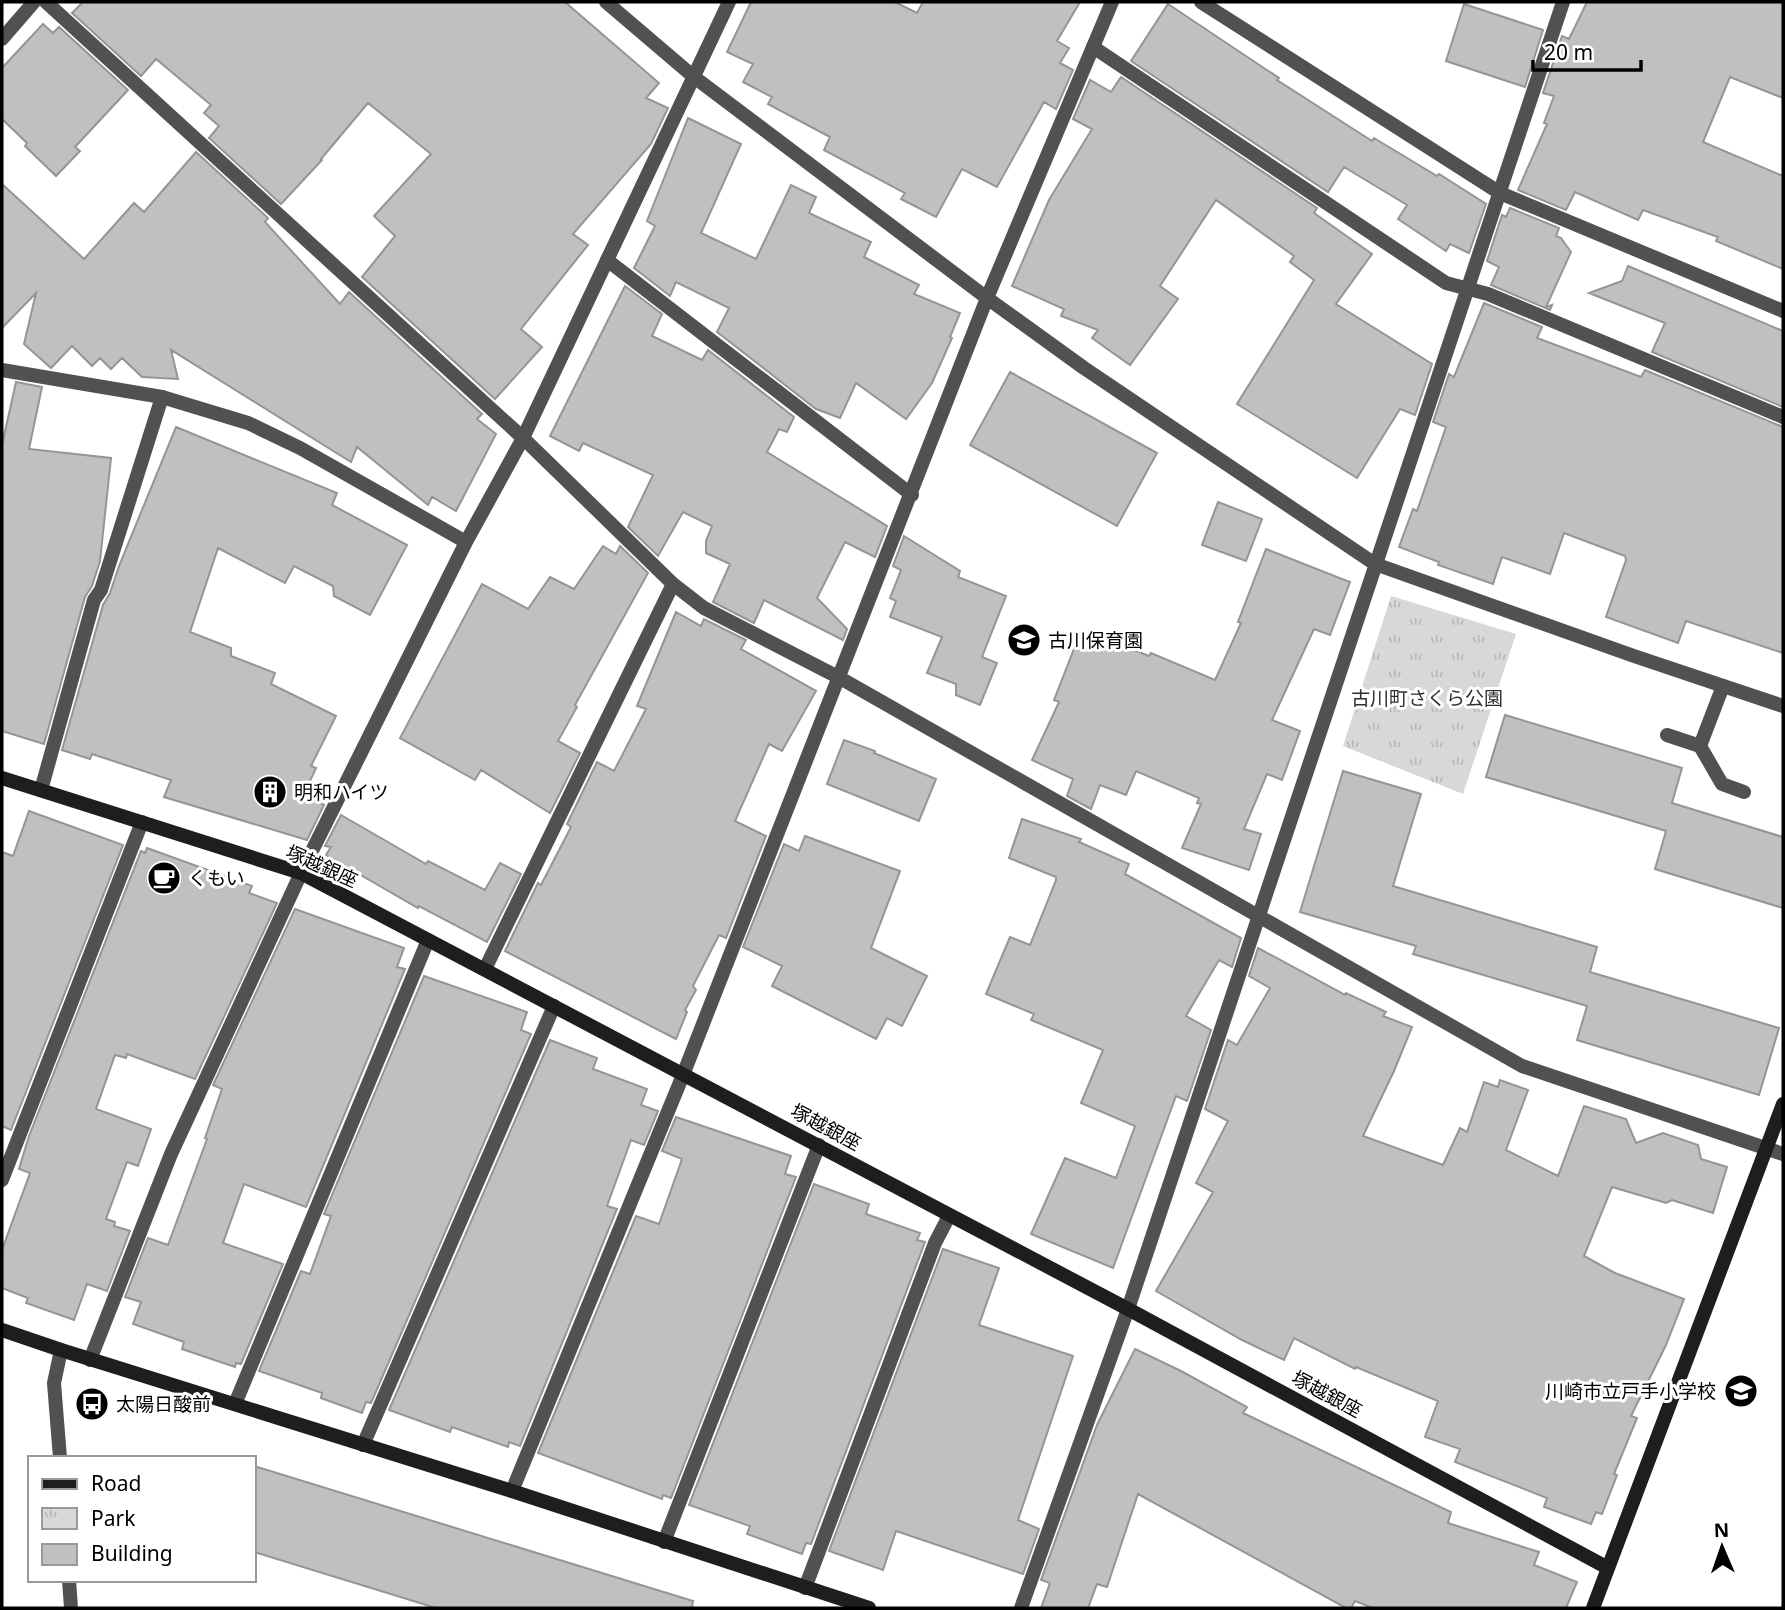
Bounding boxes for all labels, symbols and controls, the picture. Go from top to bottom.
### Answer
scale bar [1533,28,1642,72]
text: 20 m [1544,38,1593,66]
school or university icon: 古川保育園 [1005,621,1043,659]
place label: 古川保育園 [1048,627,1143,653]
park label: 古川町さくら公園 [1351,685,1503,711]
building icon: 明和ハイツ [251,773,289,811]
place label: 明和ハイツ [294,779,389,805]
street label: 塚越銀座 [282,839,362,893]
cafe icon: くもい [145,859,183,897]
place label: くもい [188,865,245,891]
street label: 塚越銀座 [786,1098,866,1156]
street label: 塚越銀座 [1287,1365,1367,1423]
school or university icon: 川崎市立戸手小学校 [1722,1372,1760,1410]
place label: 川崎市立戸手小学校 [1545,1378,1716,1404]
bus stop icon: 太陽日酸前 [73,1385,111,1423]
place label: 太陽日酸前 [116,1391,211,1417]
legend [28,1456,256,1582]
text: Road [91,1469,141,1497]
text: Park [91,1504,136,1532]
north arrow [1687,1512,1757,1582]
text: N [1713,1517,1730,1543]
text: Building [91,1539,173,1567]

